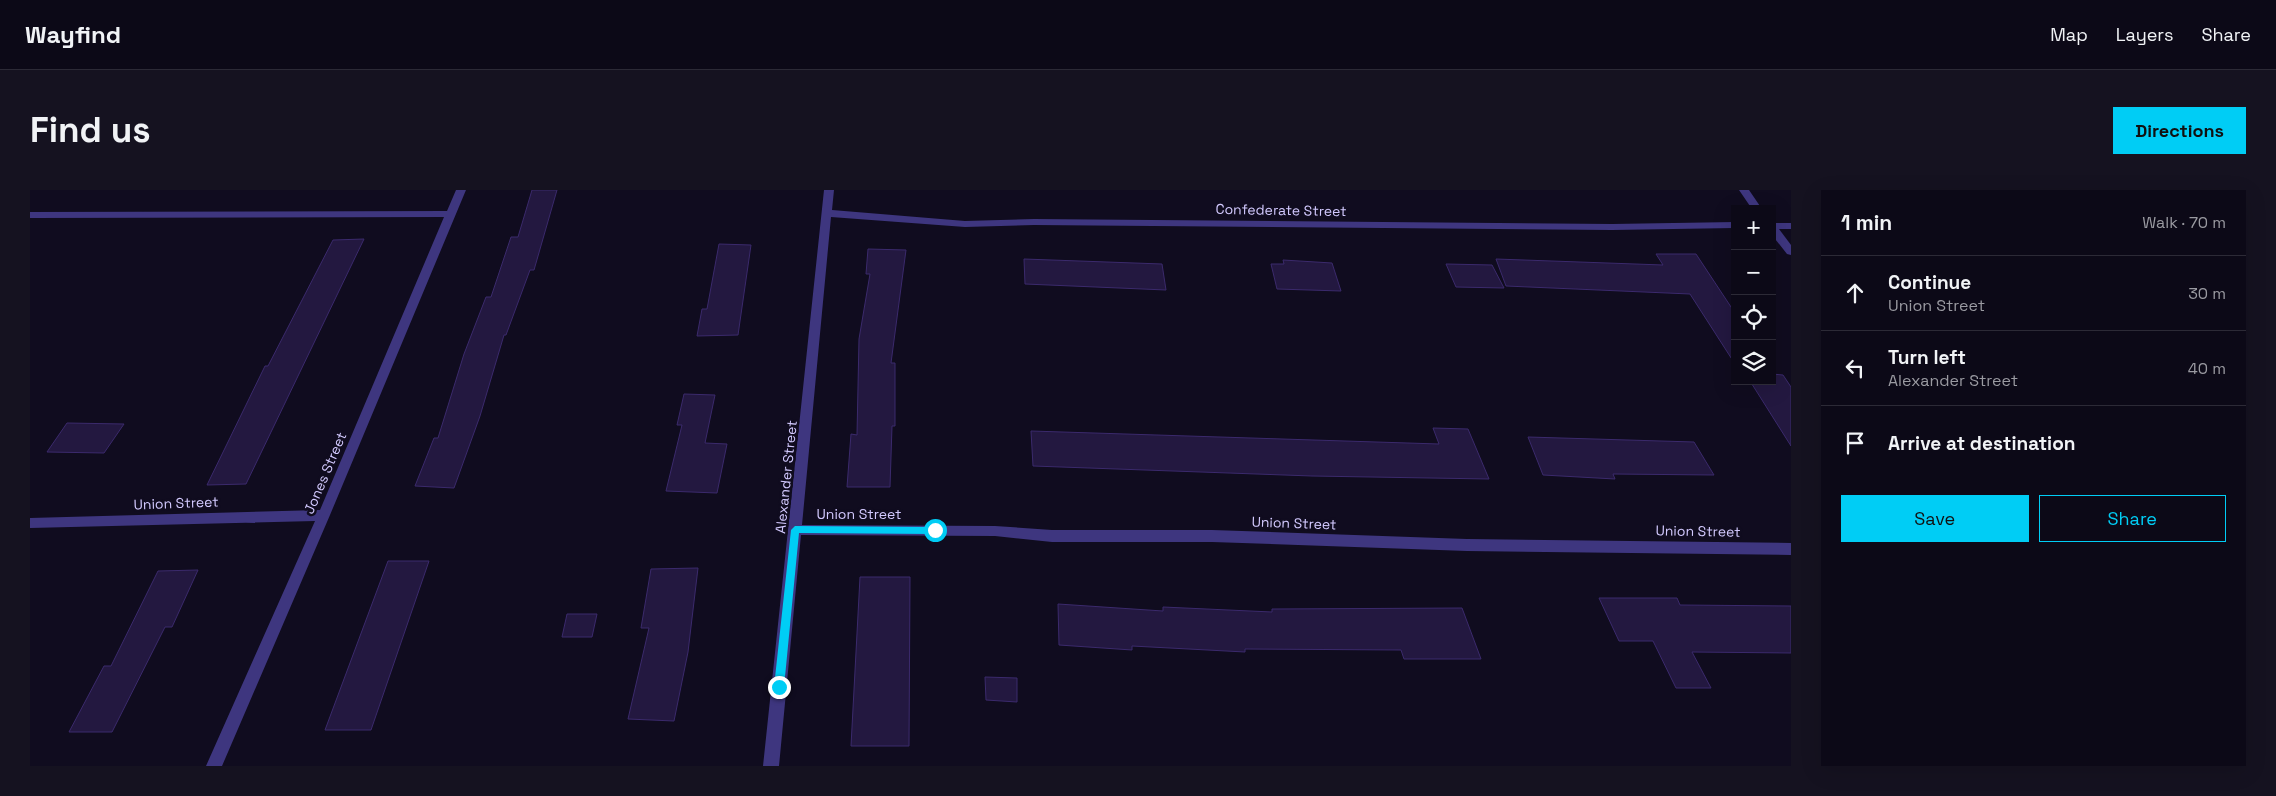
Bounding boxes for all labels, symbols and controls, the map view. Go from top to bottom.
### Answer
text: Wayfind [25,19,121,50]
text: Map [2050,23,2088,46]
text: Layers [2116,23,2173,46]
text: Share [2201,23,2251,46]
button: Directions [2113,107,2246,154]
text: Find us [30,108,151,152]
street label: Confederate Street [1215,200,1347,220]
map controls [1731,205,1776,385]
button: + [1731,205,1776,250]
text: 1 min [1841,209,1892,236]
text: Walk · 70 m [2142,212,2226,233]
button: − [1731,250,1776,295]
text: Continue [1888,270,1971,295]
icon: ahead [1841,279,1869,307]
text: 30 m [2188,283,2226,304]
button: locate [1731,295,1776,340]
text: Union Street [1888,295,1985,316]
button: layers [1731,340,1776,385]
text: Turn left [1888,345,1966,370]
icon: left [1841,354,1869,382]
text: 40 m [2188,358,2226,379]
text: Alexander Street [1888,370,2018,391]
street label: Alexander Street [771,419,801,535]
street label: Jones Street [300,429,350,517]
icon: arrive [1841,429,1869,457]
text: Arrive at destination [1888,431,2076,456]
street label: Union Street [133,493,219,513]
button: Save [1841,495,2029,542]
button: Share [2039,495,2226,542]
street label: Union Street [817,505,901,523]
street label: Union Street [1251,513,1337,533]
route start [924,519,947,542]
street label: Union Street [1655,521,1741,541]
route end [768,676,791,699]

